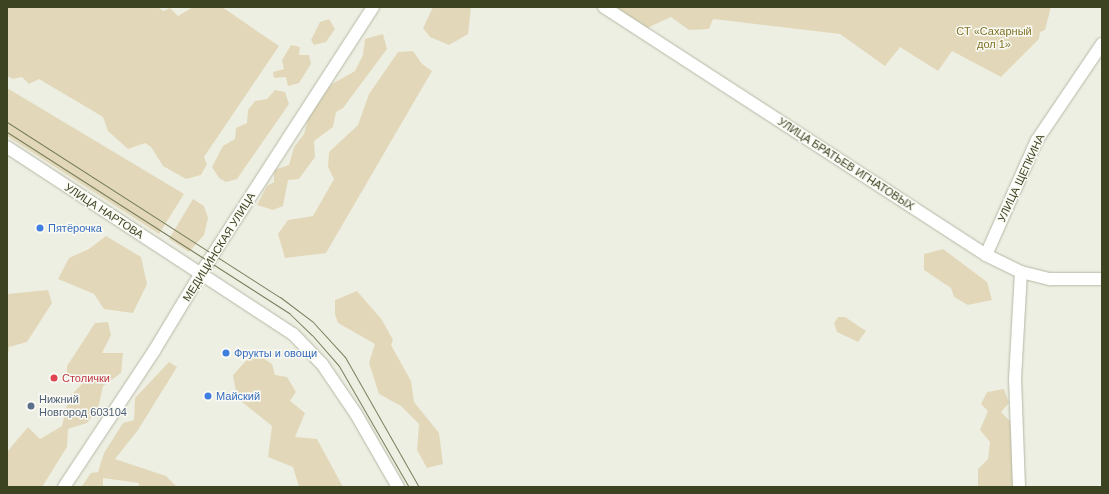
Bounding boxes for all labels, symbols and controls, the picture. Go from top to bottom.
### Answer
park label: СТ «Сахарный дол 1» [956,25,1032,51]
street label: УЛИЦА БРАТЬЕВ ИГНАТОВЫХ [775,115,917,213]
street label: УЛИЦА ЩЕПКИНА [995,132,1047,224]
street label: УЛИЦА НАРТОВА [62,181,146,241]
street label: МЕДИЦИНСКАЯ УЛИЦА [180,190,258,304]
place label: Пятёрочка [48,221,102,235]
marker: Пятёрочка [35,223,45,233]
place label: Фрукты и овощи [234,346,317,360]
marker: Фрукты и овощи [221,348,231,358]
place label: Столички [62,371,110,385]
marker: Столички [49,373,59,383]
place label: Майский [216,389,260,403]
marker: Майский [203,391,213,401]
place label: Нижний Новгород 603104 [39,393,127,419]
marker: Нижний Новгород 603104 [26,401,36,411]

